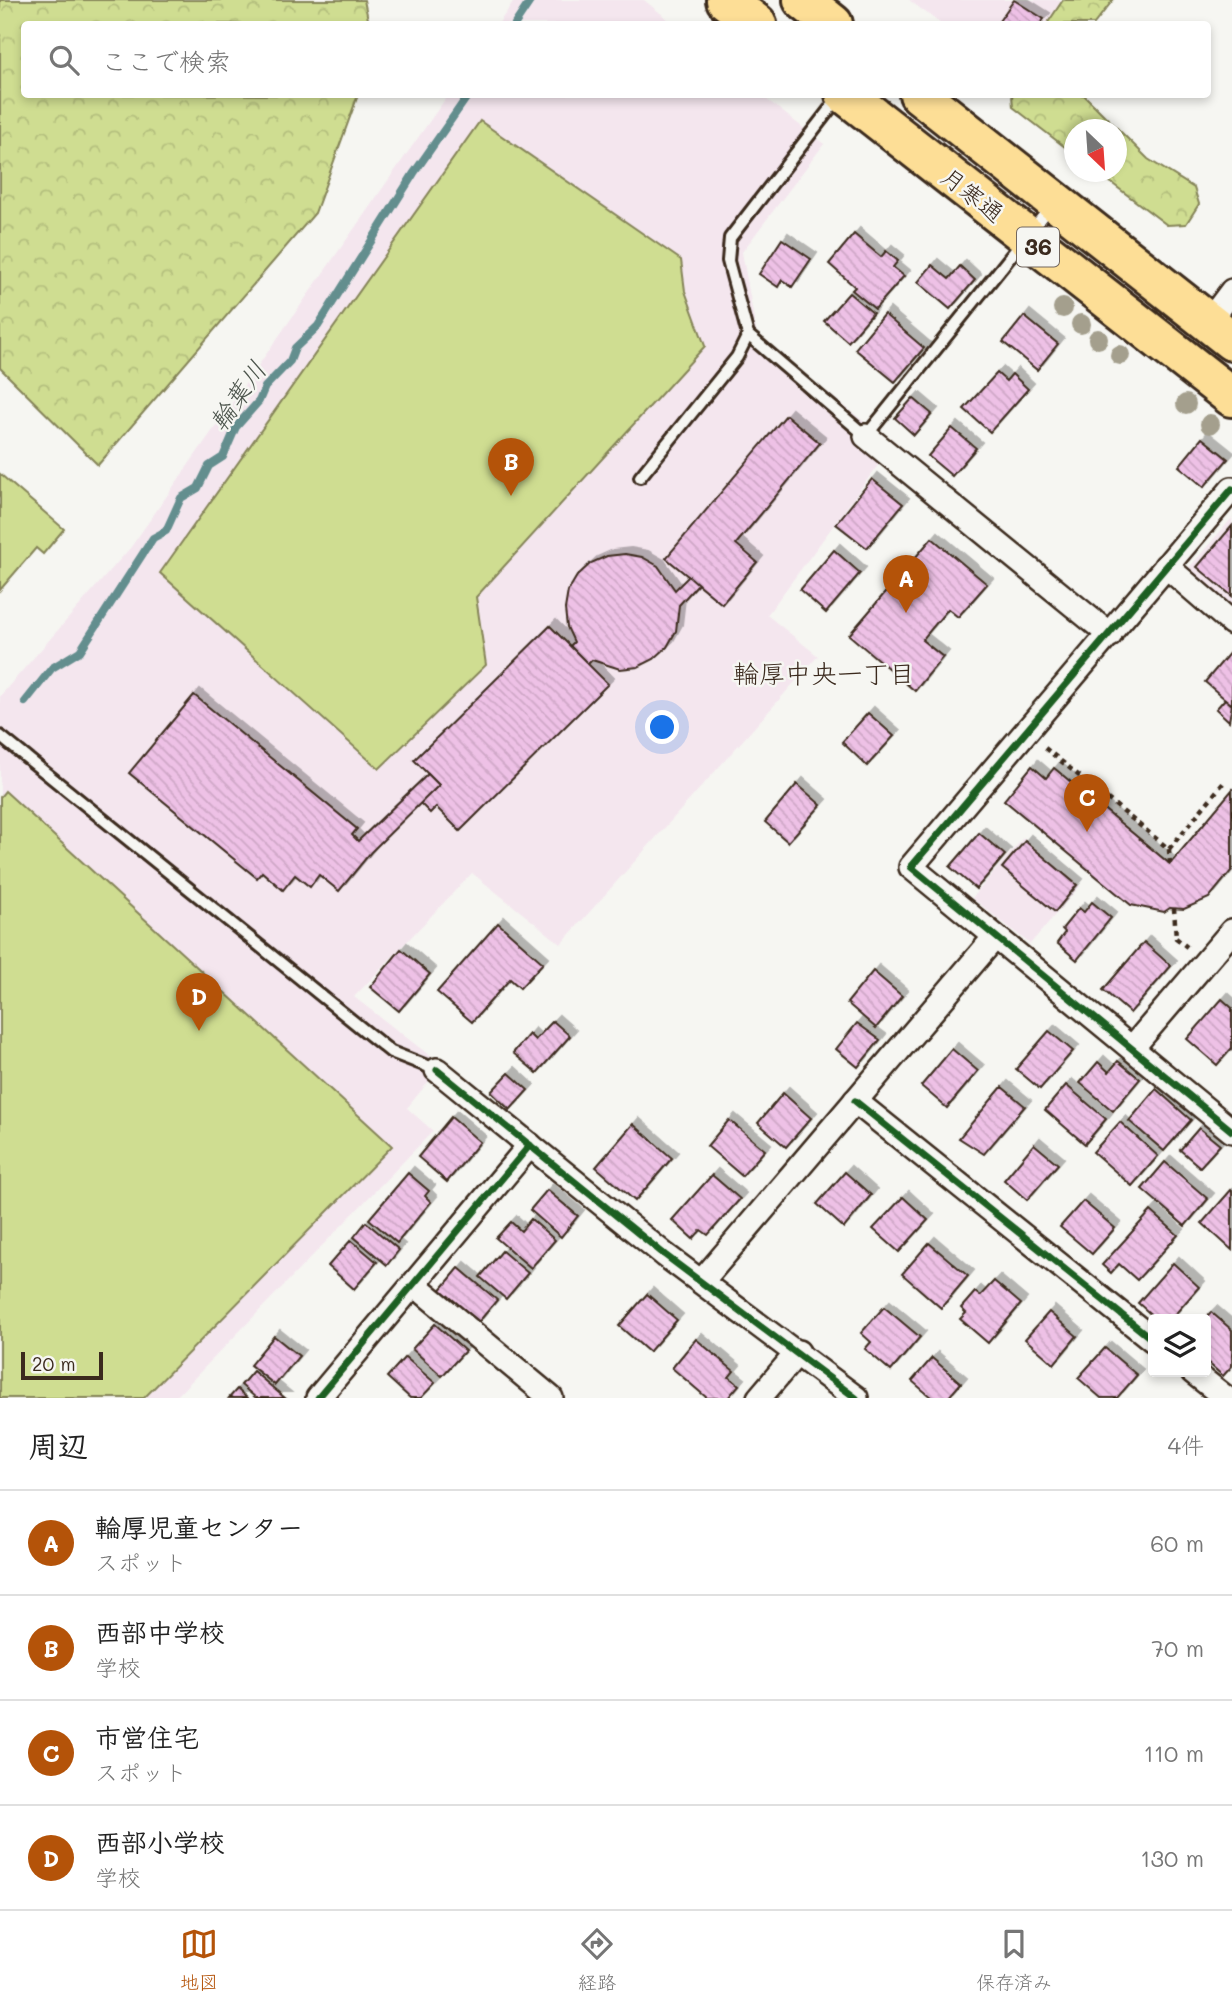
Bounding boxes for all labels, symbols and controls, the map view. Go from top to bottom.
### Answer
search box [21,21,1211,98]
icon: search [45,41,83,79]
text: ここで検索 [101,44,231,78]
north arrow [1064,119,1127,182]
street label: 月寒通 [935,159,1011,228]
road number: 36 [1017,228,1059,266]
water label: 輪葉川 [201,354,273,437]
pin: B [488,438,534,496]
pin: A [883,555,929,613]
district label: 輪厚中央一丁目 [733,656,915,690]
your location [645,710,679,744]
pin: C [1064,774,1110,832]
pin: D [176,973,222,1031]
map controls [1148,1314,1211,1377]
button: layers [1148,1314,1211,1377]
scale bar [21,1349,103,1381]
text: 20 m [32,1351,76,1376]
text: 周辺 [28,1425,88,1465]
text: 4件 [1167,1430,1204,1460]
text: 輪厚児童センター [95,1510,303,1544]
text: A [43,1528,59,1558]
text: 60 m [1150,1528,1204,1558]
text: スポット [95,1547,187,1577]
text: 西部中学校 [95,1615,225,1649]
text: B [43,1633,59,1663]
text: 70 m [1151,1633,1204,1663]
text: 学校 [95,1652,141,1682]
text: 市営住宅 [95,1720,199,1754]
text: C [42,1738,60,1768]
text: 110 m [1144,1738,1204,1768]
text: スポット [95,1757,187,1787]
text: 西部小学校 [95,1825,225,1859]
text: D [43,1843,59,1873]
text: 130 m [1140,1843,1204,1873]
text: 学校 [95,1862,141,1892]
tab: 地図 [180,1925,218,1994]
tab: 経路 [578,1925,616,1994]
tab: 保存済み [976,1925,1052,1994]

